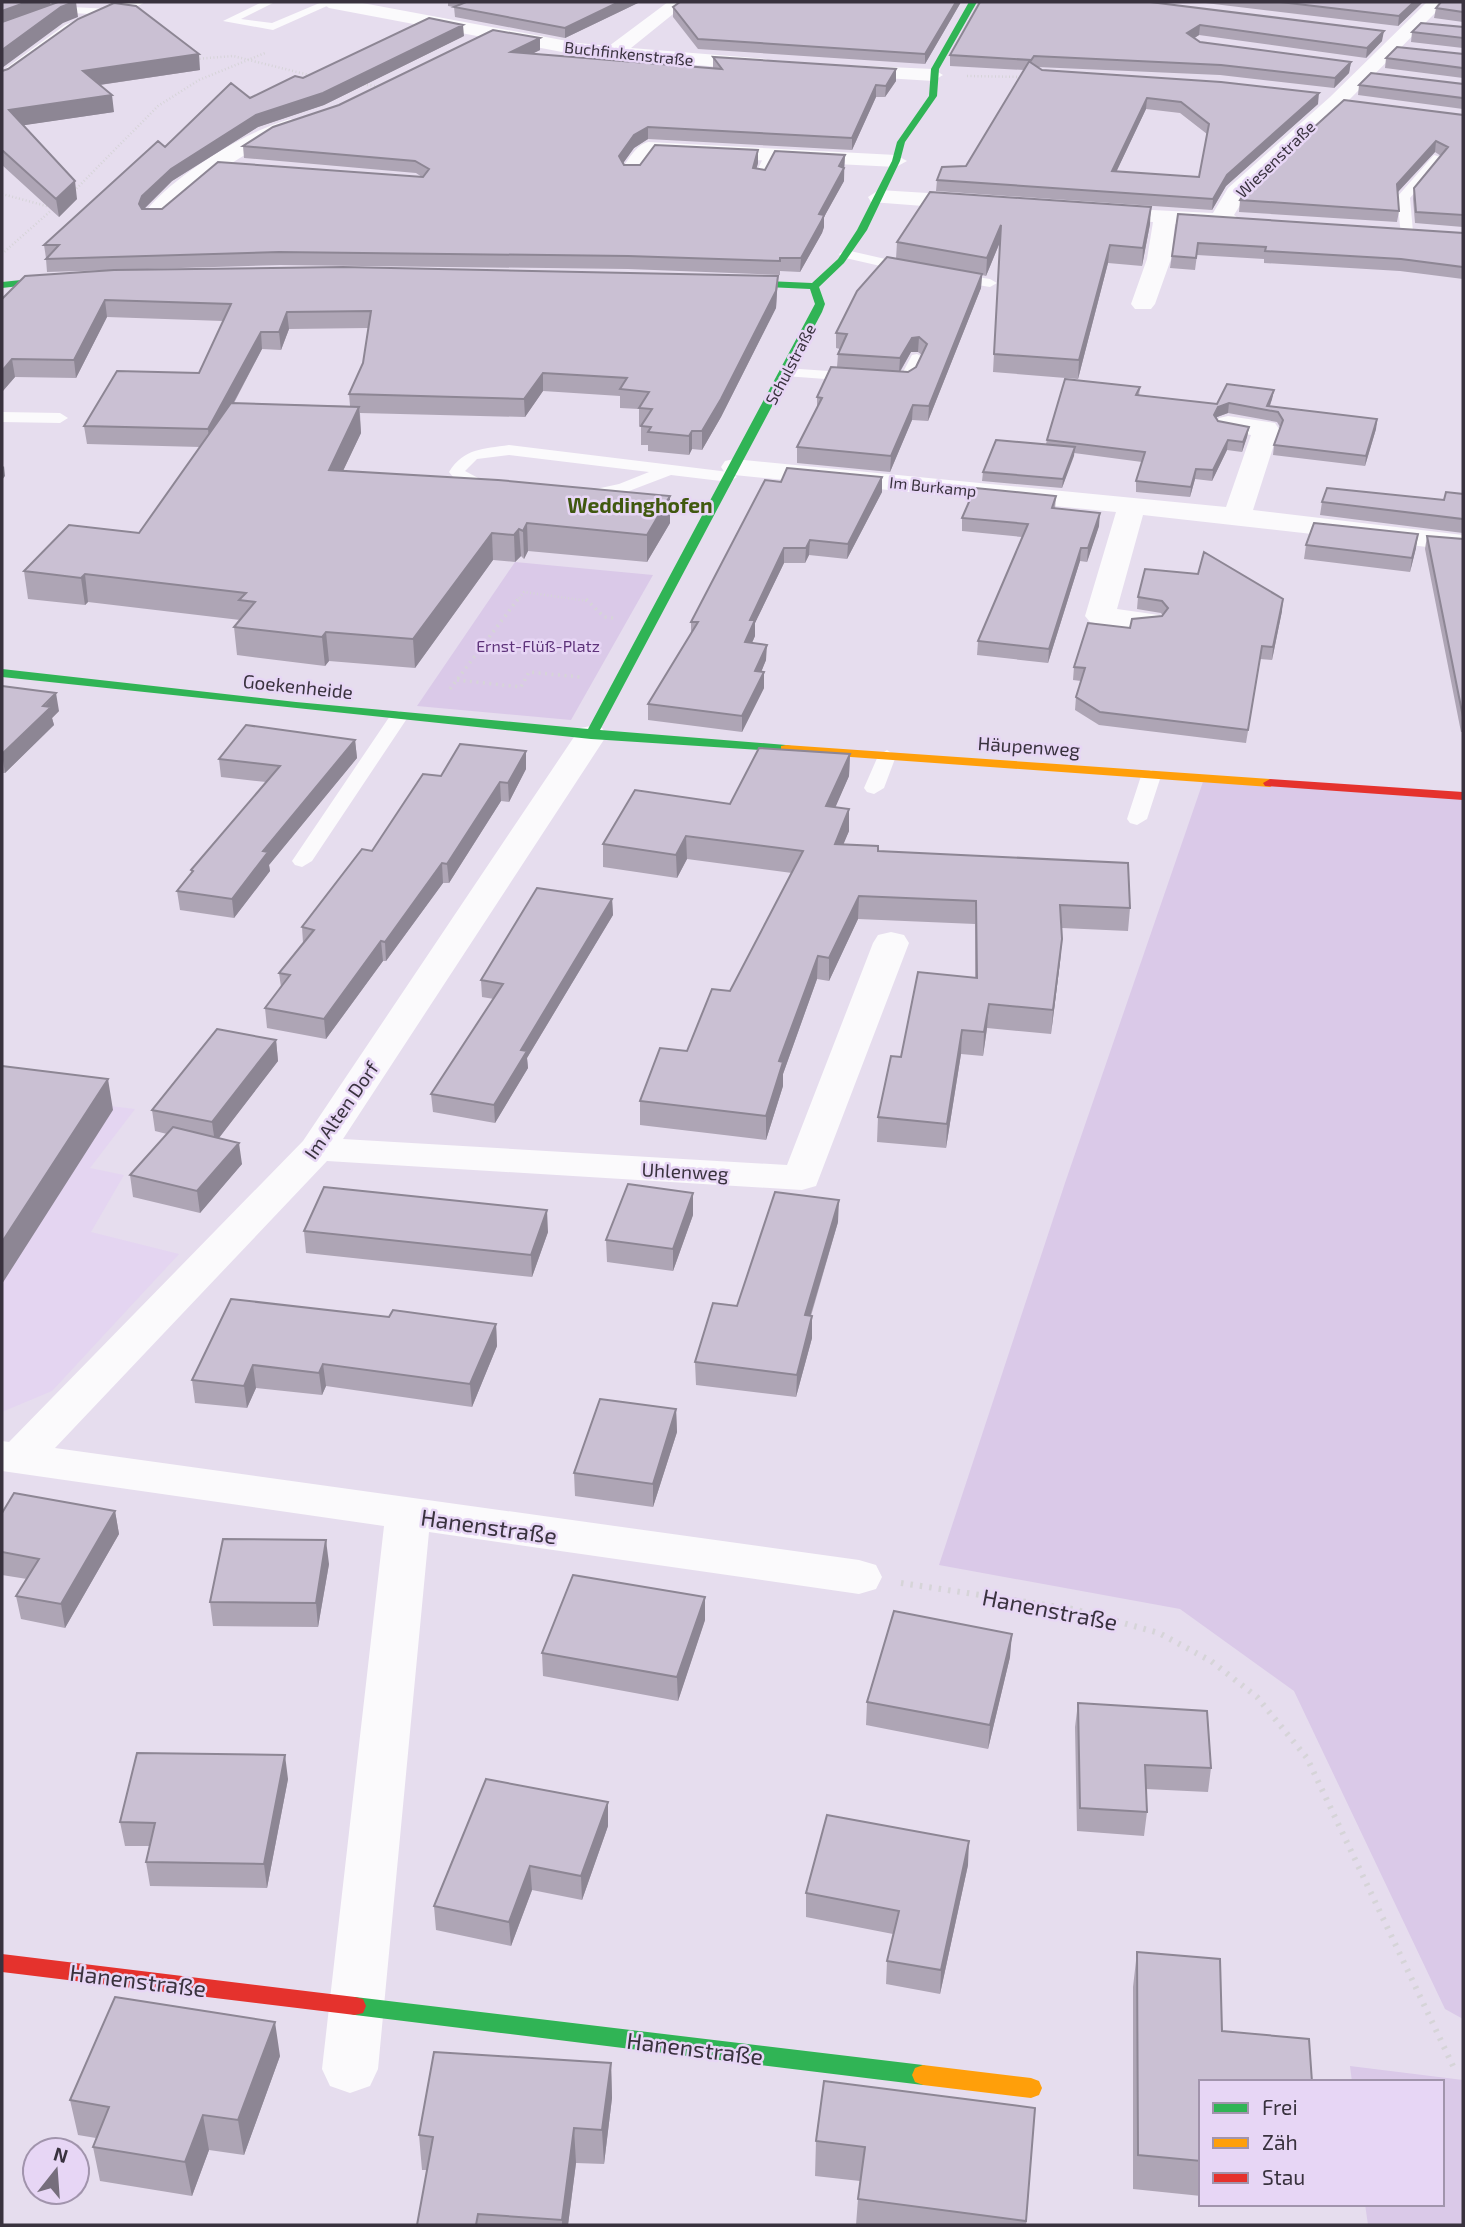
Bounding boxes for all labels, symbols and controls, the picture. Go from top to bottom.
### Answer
street label: Buchfinkenstraße [563,37,695,69]
street label: Wiesenstraße [1232,117,1318,201]
street label: Schulstraße [761,320,819,408]
street label: Im Burkamp [889,472,977,500]
district label: Weddinghofen [567,492,713,517]
park label: Ernst-Flüß-Platz [476,636,600,655]
street label: Goekenheide [242,669,354,703]
street label: Häupenweg [977,731,1081,761]
street label: Im Alten Dorf [299,1056,383,1163]
street label: Uhlenweg [641,1157,729,1185]
street label: Hanenstraße [419,1503,559,1549]
street label: Hanenstraße [980,1582,1120,1636]
street label: Hanenstraße [68,1958,208,2002]
street label: Hanenstraße [625,2026,765,2070]
legend [1199,2080,1444,2206]
text: Frei [1262,2094,1298,2119]
text: Zäh [1262,2129,1298,2154]
north arrow [21,2136,91,2206]
text: N [51,2141,71,2167]
text: Stau [1262,2164,1305,2189]

